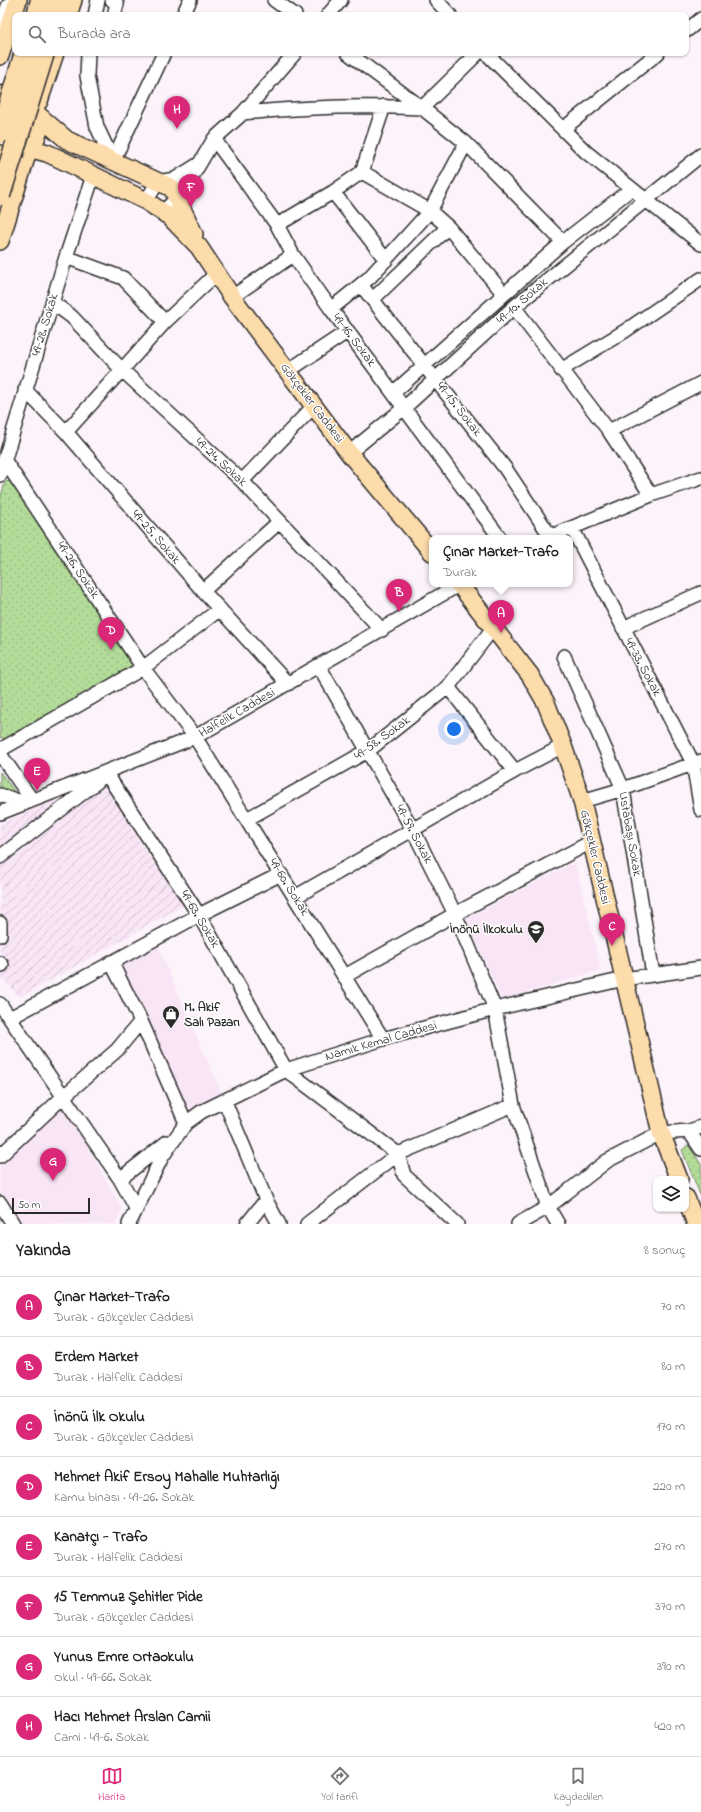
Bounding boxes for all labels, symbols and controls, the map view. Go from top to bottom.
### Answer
search box [12,12,689,56]
icon: search [26,23,48,45]
text: Burada ara [58,23,131,45]
pin: H [164,96,190,129]
pin: F [178,174,204,207]
street label: 49-10. Sokak [492,273,552,329]
street label: 49-28. Sokak [26,291,64,359]
street label: 49-16. Sokak [327,309,381,371]
street label: Gökçekler Caddesi [275,359,349,447]
street label: 49-15. Sokak [432,378,487,441]
street label: 49-24. Sokak [191,433,251,491]
street label: 49-25. Sokak [127,505,185,569]
popup [429,535,573,587]
street label: 49-26. Sokak [52,538,104,603]
text: Çınar Market-Trafo [443,541,559,563]
text: Durak [443,563,477,582]
pin: B [386,579,412,612]
pin: A [488,600,514,633]
pin: D [98,617,124,650]
street label: 49-33. Sokak [620,634,667,700]
street label: Halfelik Caddesi [195,683,279,743]
street label: 49-58. Sokak [350,711,414,765]
your location [444,719,464,739]
pin: E [24,758,50,791]
street label: Ustabaşı Sokak [613,790,647,878]
street label: 49-59. Sokak [390,801,438,867]
street label: Gökçekler Caddesi [575,808,615,906]
street label: 49-60. Sokak [264,855,314,920]
street label: 49-63. Sokak [175,887,225,952]
pin: C [599,913,625,946]
school or university icon: İnönü İlkokulu [526,919,546,944]
place label: İnönü İlkokulu [450,920,524,939]
place label: M. Akif Salı Pazarı [184,998,240,1032]
shop icon: M. Akif Salı Pazarı [161,1004,181,1029]
street label: Namık Kemal Caddesi [323,1016,439,1066]
pin: G [40,1148,66,1181]
map controls [653,1176,689,1212]
button: layers [653,1176,689,1212]
scale bar [12,1196,90,1215]
text: 50 m [18,1197,40,1213]
text: Yakında [16,1238,71,1263]
text: 8 sonuç [644,1241,685,1260]
text: Çınar Market-Trafo [54,1286,170,1308]
text: A [25,1297,33,1316]
text: 70 m [661,1297,685,1316]
text: Durak · Gökçekler Caddesi [54,1308,193,1327]
text: Erdem Market [54,1346,138,1368]
text: B [25,1357,33,1376]
text: 80 m [661,1357,685,1376]
text: Durak · Halfelik Caddesi [54,1368,183,1387]
text: İnönü İlk Okulu [54,1406,145,1428]
text: C [25,1417,33,1436]
text: 170 m [657,1417,685,1436]
text: Durak · Gökçekler Caddesi [54,1428,193,1447]
text: Mehmet Akif Ersoy Mahalle Muhtarlığı [54,1466,280,1488]
text: D [24,1477,34,1496]
text: 220 m [653,1477,685,1496]
text: Kamu binası · 49-26. Sokak [54,1488,194,1507]
text: Kanatçı - Trafo [54,1526,148,1548]
text: E [25,1537,33,1556]
text: 270 m [654,1537,685,1556]
text: Durak · Halfelik Caddesi [54,1548,183,1567]
text: 15 Temmuz Şehitler Pide [54,1586,203,1608]
text: F [25,1597,33,1616]
text: 370 m [655,1597,685,1616]
text: Durak · Gökçekler Caddesi [54,1608,193,1627]
text: Yunus Emre Ortaokulu [54,1646,194,1668]
text: G [25,1657,33,1676]
text: 390 m [657,1657,685,1676]
text: Okul · 49-66. Sokak [54,1668,152,1687]
text: Hacı Mehmet Arslan Camii [54,1706,211,1728]
text: H [25,1717,33,1736]
text: 420 m [654,1717,685,1736]
text: Cami · 49-6. Sokak [54,1728,149,1747]
tab: Harita [98,1765,125,1805]
tab: Yol tarifi [321,1765,358,1805]
tab: Kaydedilen [554,1765,603,1805]

